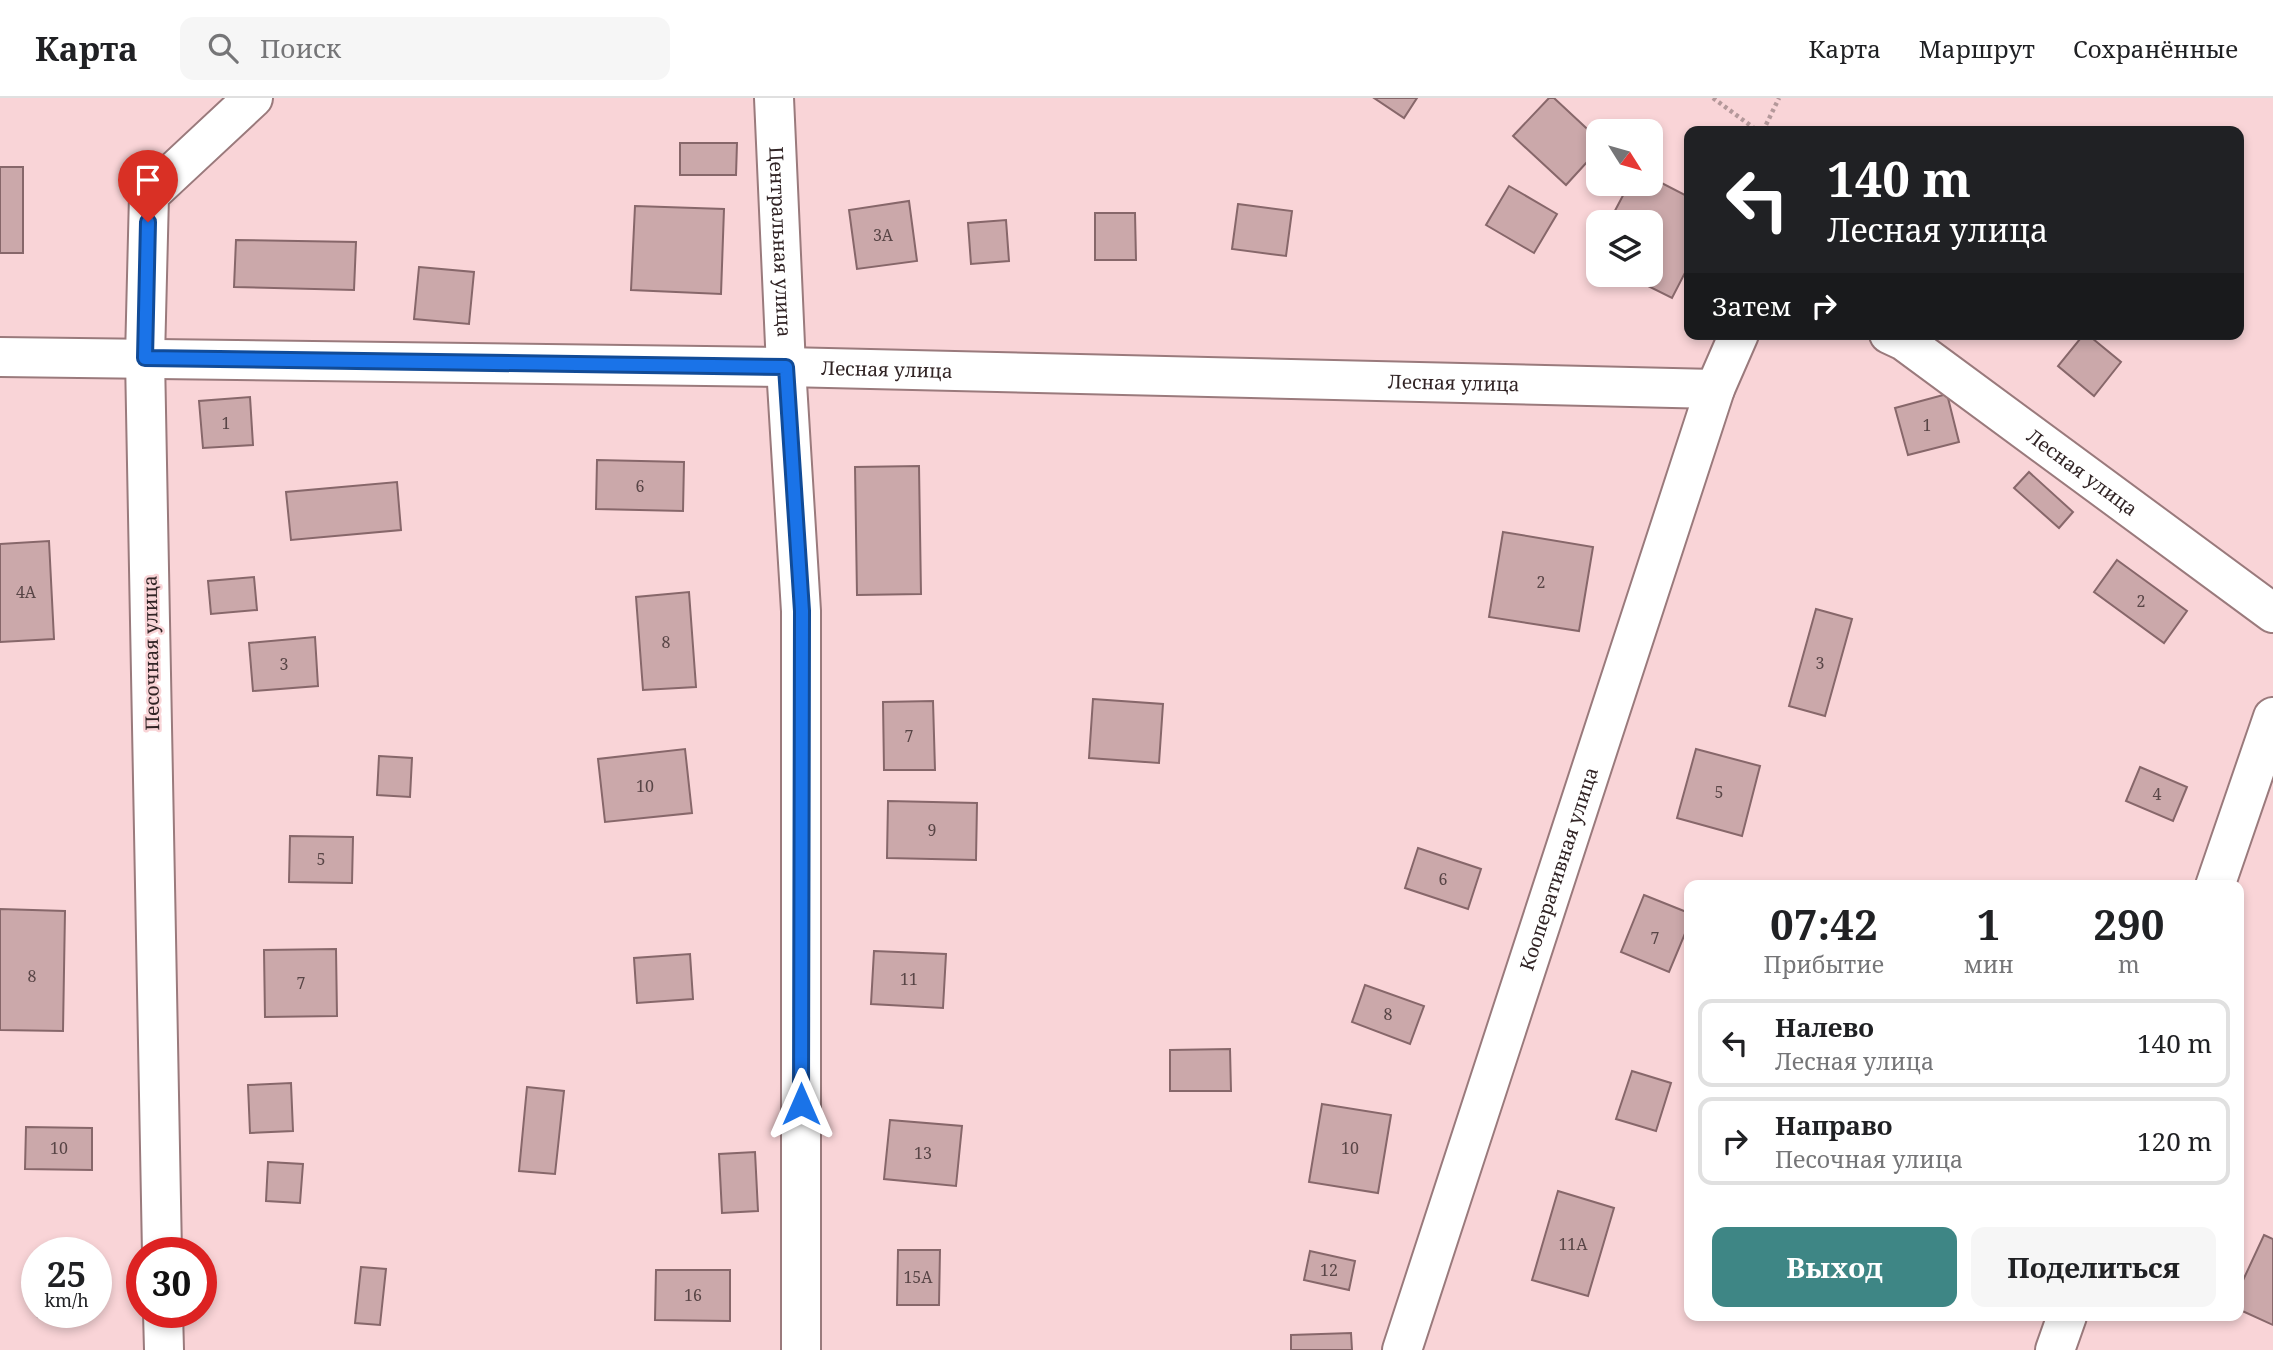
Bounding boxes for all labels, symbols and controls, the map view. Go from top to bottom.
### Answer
search box [180,17,670,80]
text: Карта [35,26,138,71]
icon: search [204,29,242,67]
text: Поиск [260,30,341,66]
text: Карта [1809,32,1881,65]
text: Маршрут [1919,32,2035,65]
text: Сохранённые [2073,32,2238,65]
north arrow [1586,119,1662,196]
map controls [1586,119,1663,287]
text: 140 m [1827,145,1971,211]
street label: Центральная улица [763,146,798,338]
pin [118,150,178,222]
icon: left [1712,154,1803,245]
icon: arrive [129,161,167,199]
text: Лесная улица [1827,208,2048,251]
button: layers [1586,210,1663,287]
house number: 3А [873,224,894,246]
icon: right [1805,287,1843,325]
text: Затем [1712,288,1791,324]
street label: Лесная улица [821,355,953,384]
street label: Лесная улица [1388,368,1520,397]
house number: 1 [222,412,230,434]
house number: 1 [1923,414,1931,436]
street label: Лесная улица [2022,423,2143,522]
house number: 6 [636,475,645,497]
house number: 2 [1537,571,1545,593]
street label: Песочная улица [137,575,165,731]
house number: 4А [16,581,37,603]
house number: 2 [2137,590,2145,612]
house number: 8 [662,631,671,653]
house number: 3 [1816,652,1825,674]
house number: 3 [280,653,289,675]
house number: 7 [905,725,914,747]
street label: Кооперативная улица [1513,764,1604,974]
house number: 10 [636,775,654,797]
house number: 5 [1715,781,1723,803]
house number: 4 [2153,783,2162,805]
house number: 9 [928,819,936,841]
house number: 5 [317,848,325,870]
house number: 6 [1439,868,1448,890]
text: 07:42 [1770,895,1878,952]
text: 1 [1977,895,2001,952]
text: 290 [2093,895,2164,952]
house number: 7 [1651,927,1660,949]
text: Прибытие [1764,948,1884,980]
text: мин [1964,948,2014,980]
text: m [2118,948,2140,980]
house number: 8 [28,965,37,987]
house number: 11 [900,968,918,990]
house number: 7 [297,972,306,994]
house number: 8 [1384,1003,1393,1025]
text: Налево [1775,1009,1874,1045]
icon: left [1716,1024,1754,1062]
text: 140 m [2137,1025,2212,1061]
text: Лесная улица [1775,1045,1934,1077]
position arrow [764,1067,838,1141]
text: Направо [1775,1107,1893,1143]
icon: right [1716,1122,1754,1160]
text: 120 m [2137,1123,2212,1159]
house number: 10 [50,1137,68,1159]
house number: 10 [1341,1137,1359,1159]
house number: 13 [914,1142,932,1164]
text: Песочная улица [1775,1143,1963,1175]
button: Выход [1712,1227,1957,1307]
button: Поделиться [1971,1227,2216,1307]
house number: 11А [1558,1233,1588,1255]
speed limit sign: 30 [126,1237,217,1328]
text: 25 [47,1250,86,1297]
house number: 12 [1320,1259,1338,1281]
house number: 15А [903,1266,933,1288]
house number: 16 [684,1284,702,1306]
text: km/h [44,1288,89,1312]

